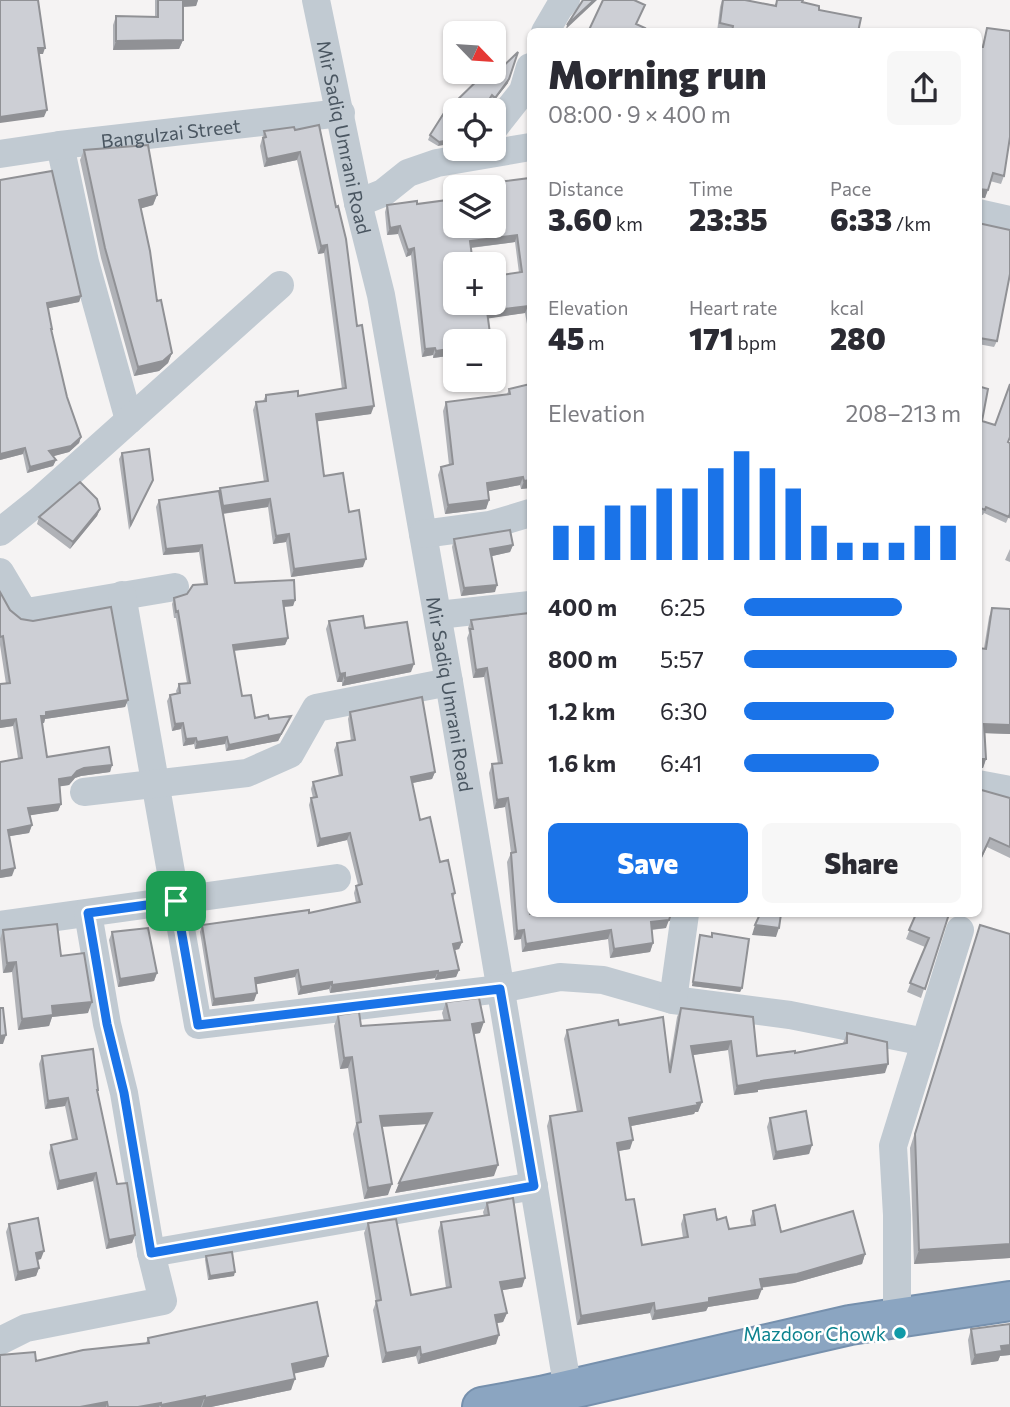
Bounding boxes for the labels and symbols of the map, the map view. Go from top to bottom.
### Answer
north arrow [443,21,506,84]
street label: Mir Sadiq Umrani Road [313,38,377,236]
street label: Bangulzai Street [99,113,242,152]
street label: Mir Sadiq Umrani Road [423,594,479,793]
pin [146,871,206,931]
place label: Mazdoor Chowk [743,1322,886,1345]
marker: Mazdoor Chowk [892,1325,908,1341]

